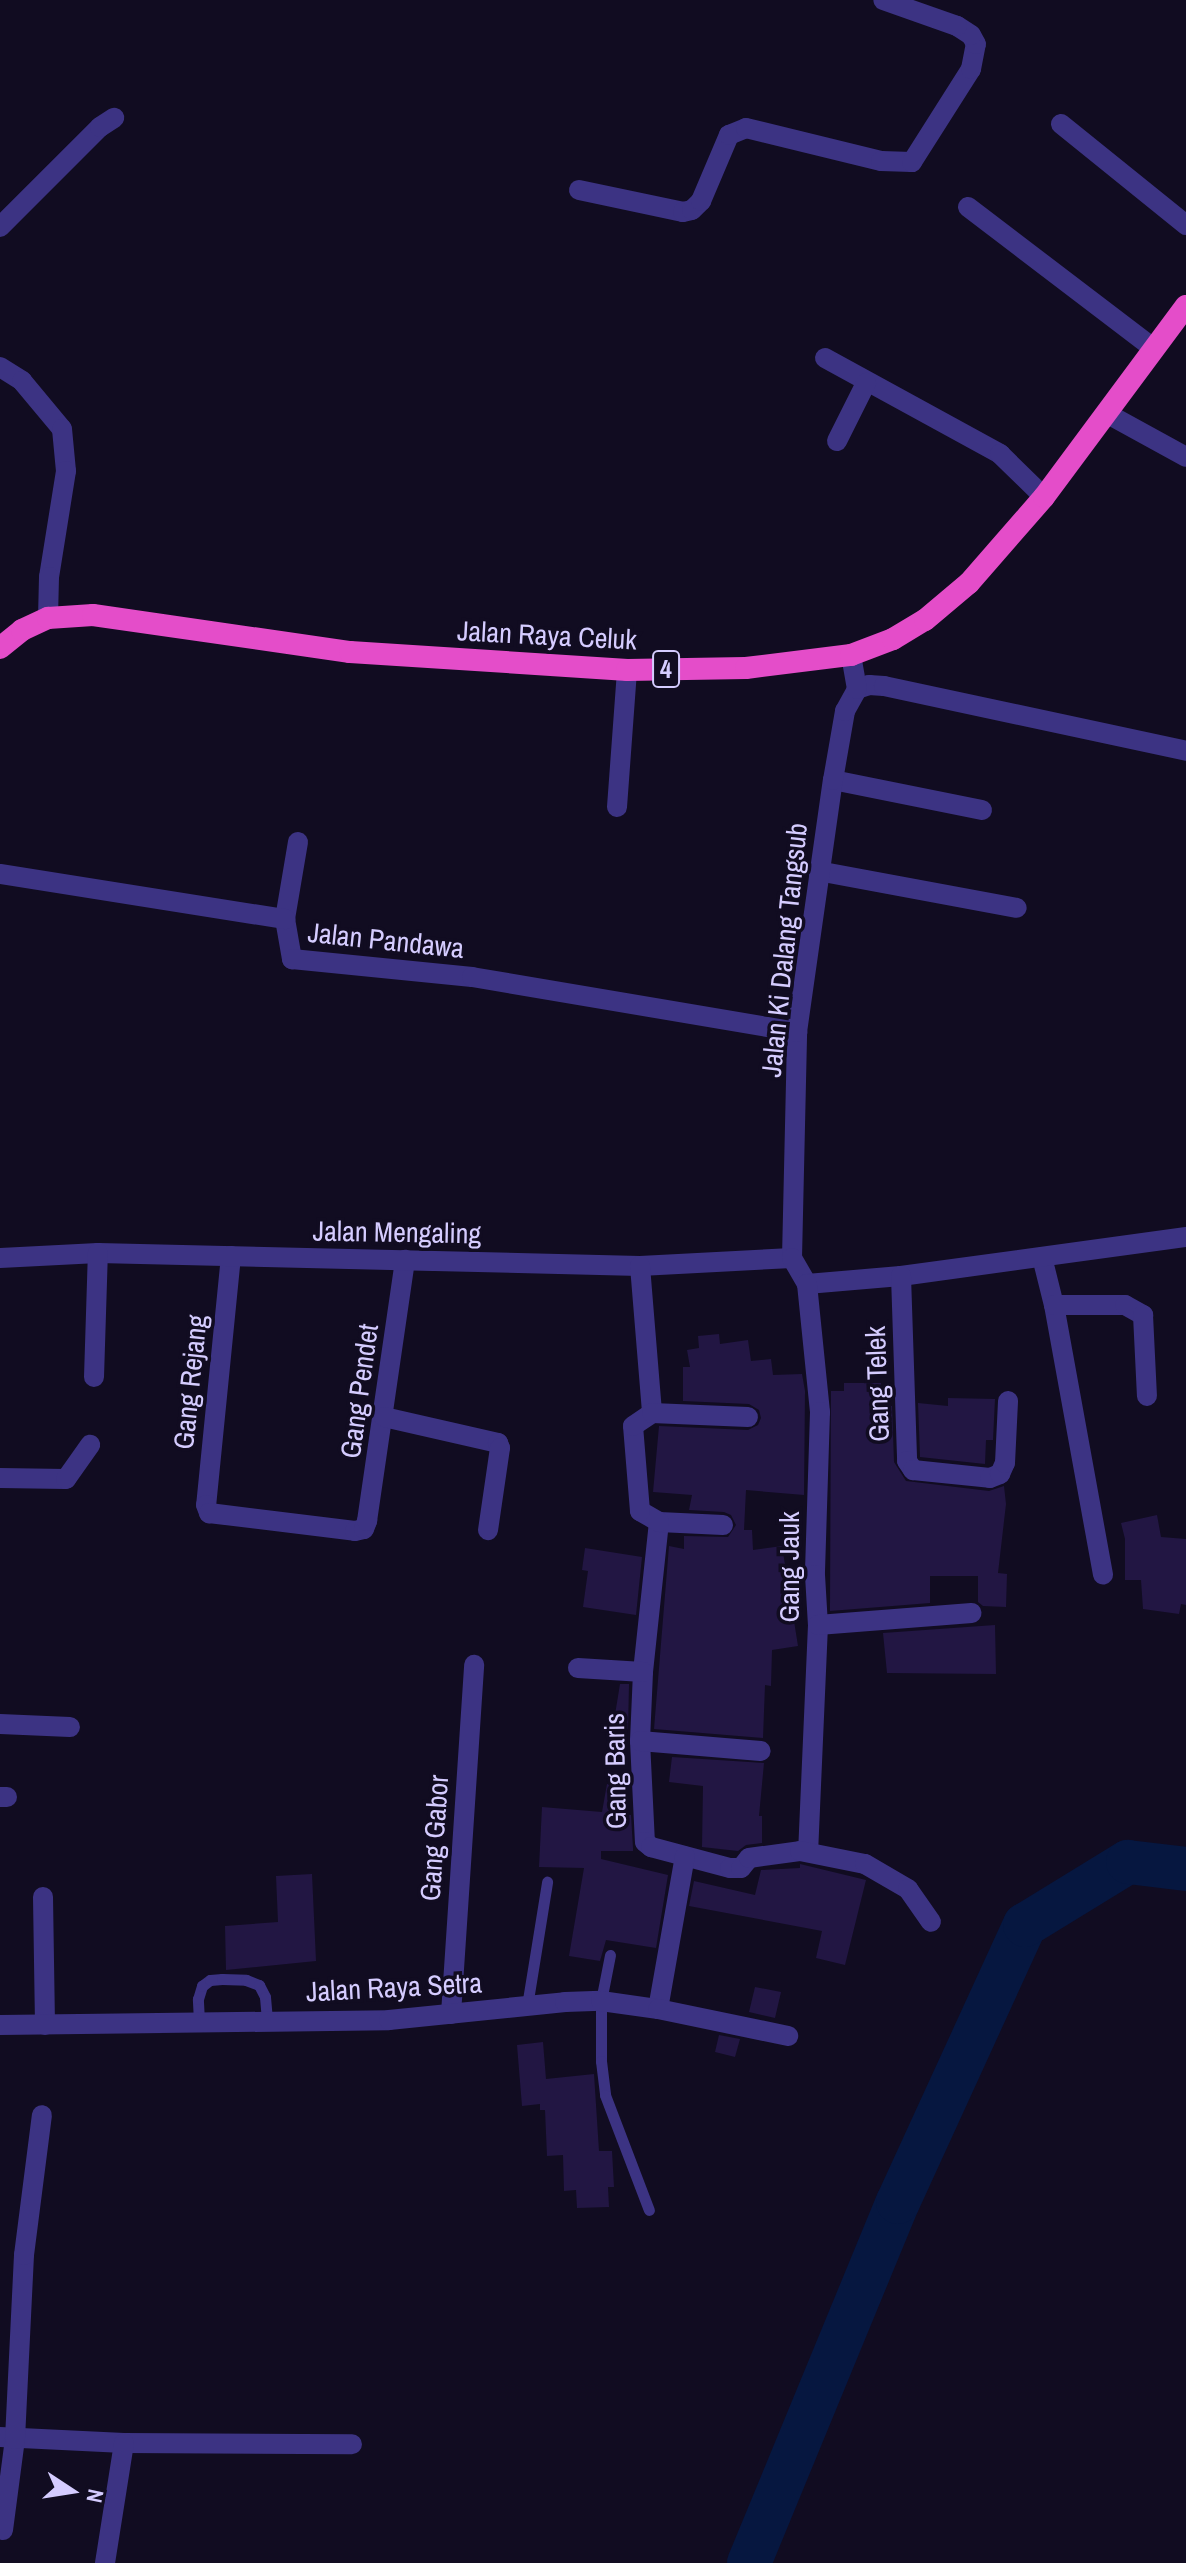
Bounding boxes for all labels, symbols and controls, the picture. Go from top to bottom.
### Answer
street label: Jalan Raya Celuk [456,614,638,656]
road number: 4 [652,647,680,691]
street label: Jalan Ki Dalang Tangsub [754,821,814,1079]
street label: Jalan Pandawa [306,915,466,965]
street label: Jalan Mengaling [312,1214,482,1250]
street label: Gang Rejang [166,1313,214,1451]
street label: Gang Pendet [333,1322,385,1460]
street label: Gang Telek [858,1325,896,1443]
street label: Gang Jauk [772,1511,806,1623]
street label: Gang Baris [597,1713,633,1829]
street label: Gang Gabor [413,1774,455,1902]
street label: Jalan Raya Setra [305,1966,483,2008]
north arrow [32,2451,112,2531]
text: N [79,2486,112,2505]

